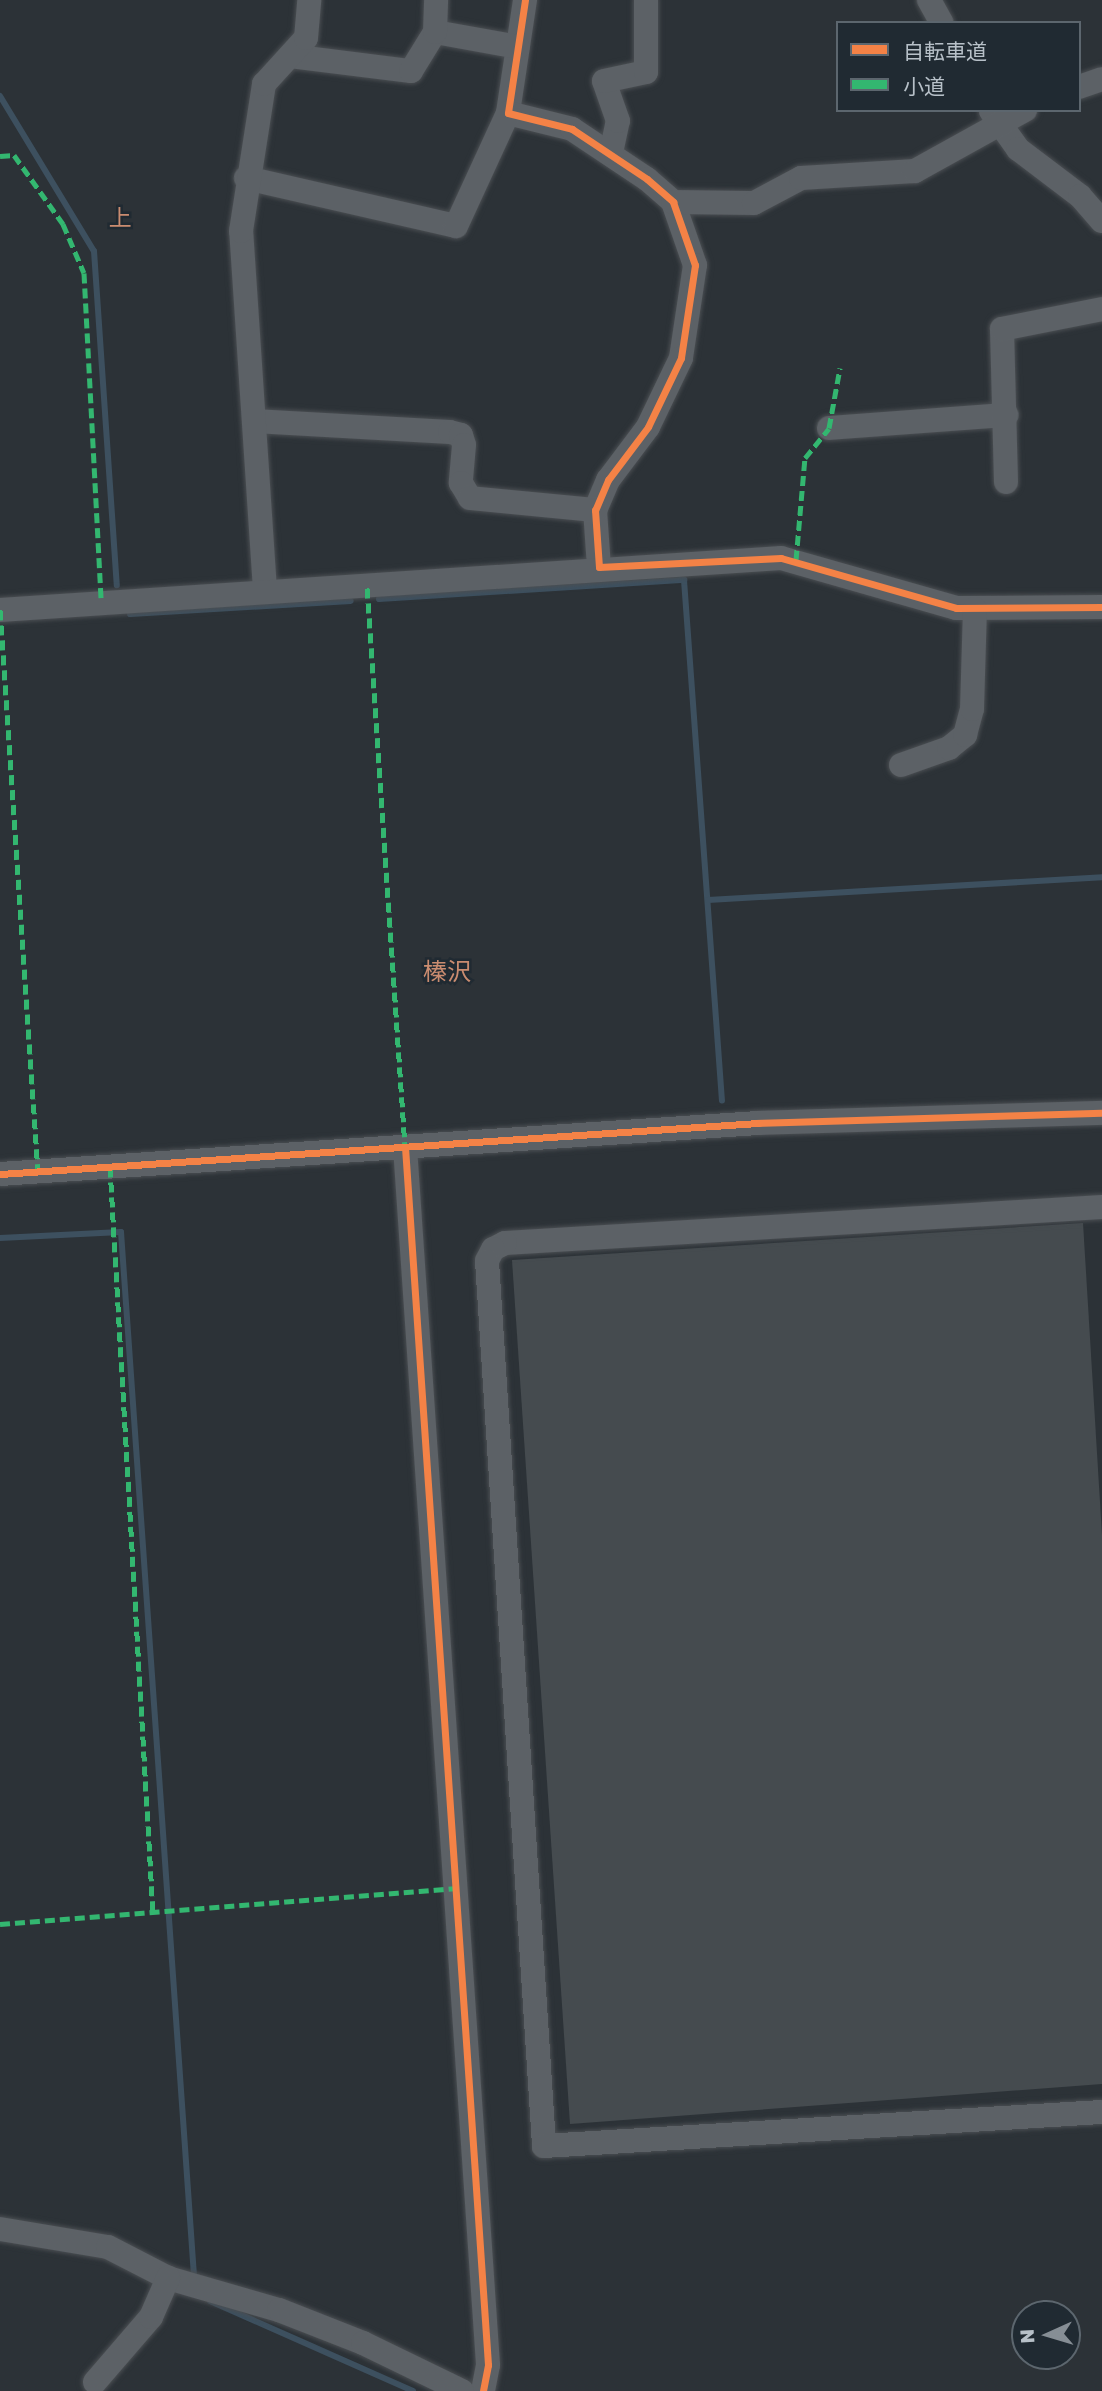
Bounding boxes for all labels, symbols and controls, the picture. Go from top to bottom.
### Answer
legend [836,21,1081,112]
text: 自転車道 [903,38,987,64]
text: 小道 [903,73,945,99]
district label: 上 [109,203,131,231]
district label: 榛沢 [423,957,471,985]
north arrow [1011,2300,1081,2370]
text: N [1015,2328,1039,2344]

